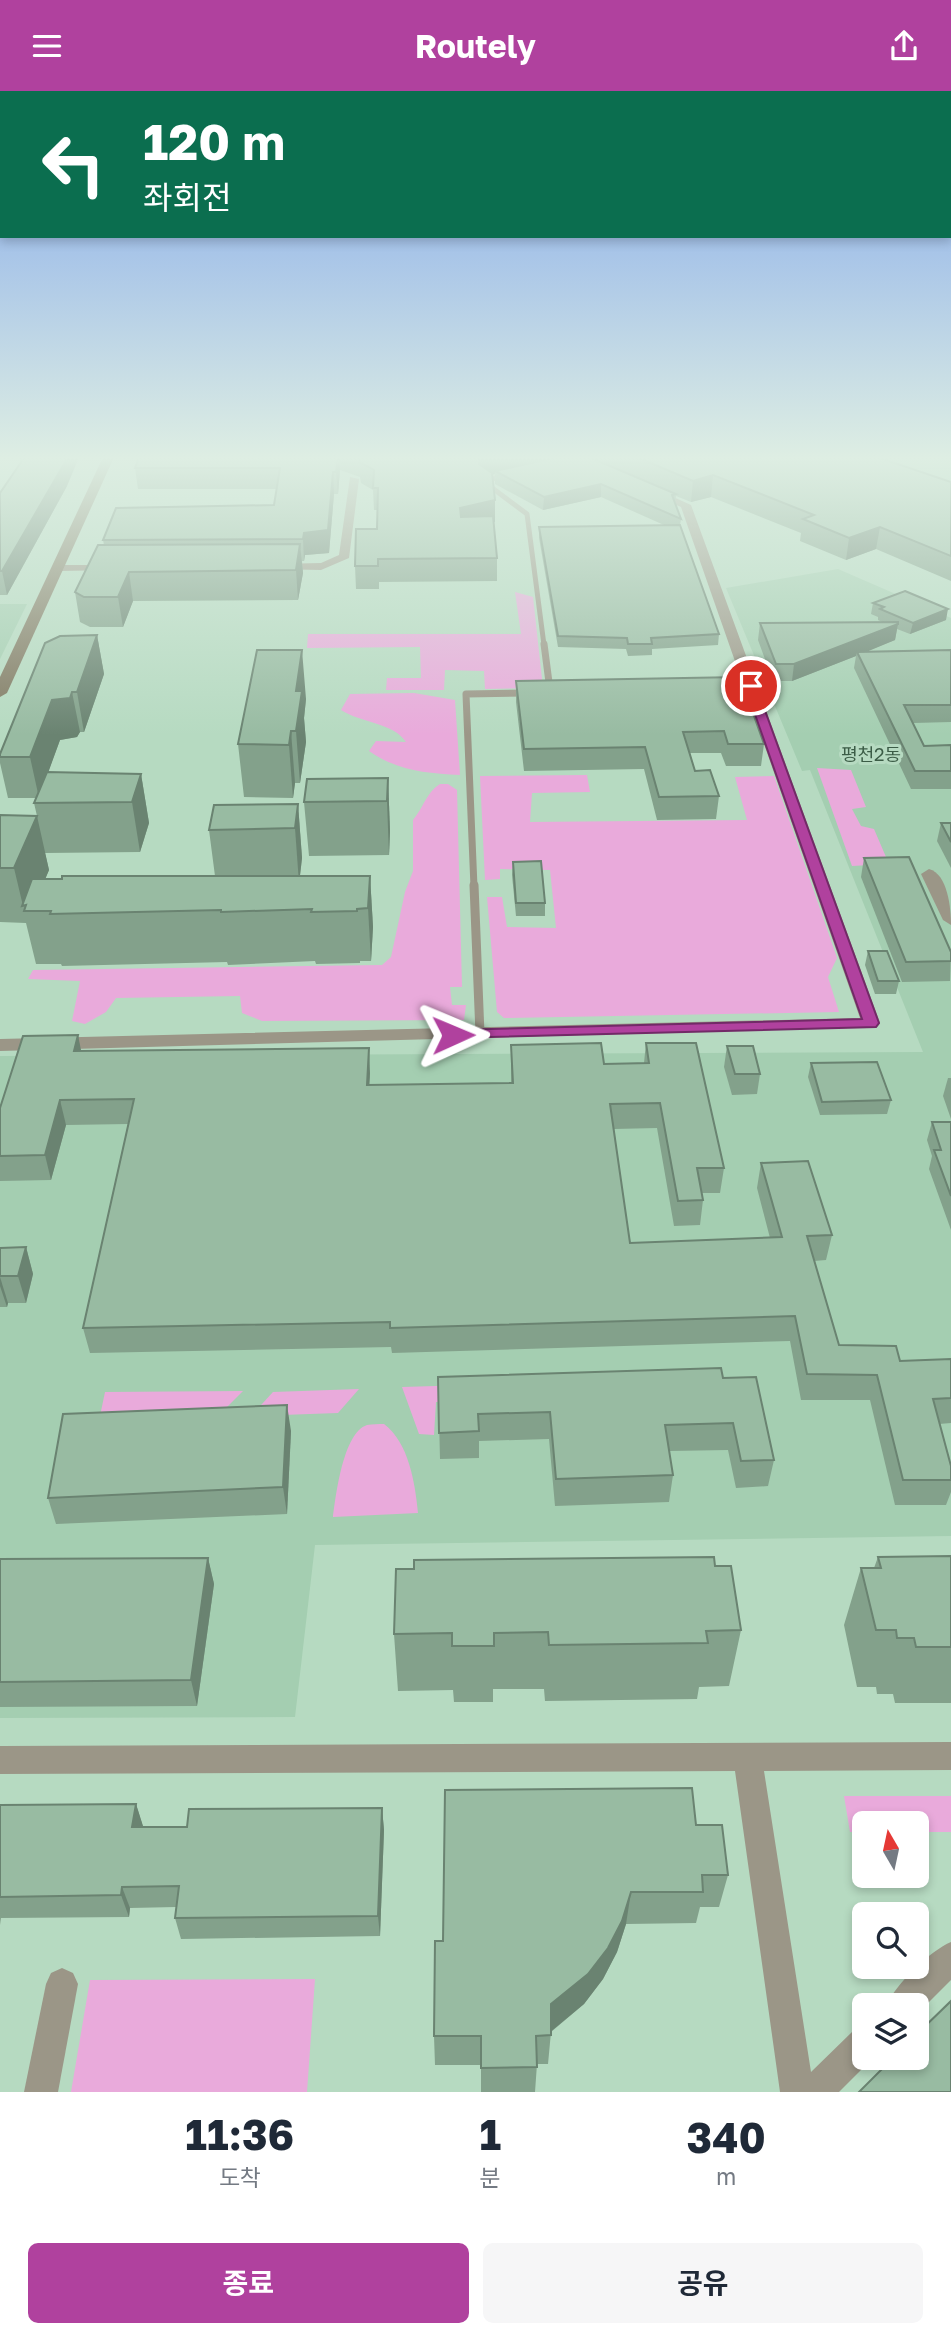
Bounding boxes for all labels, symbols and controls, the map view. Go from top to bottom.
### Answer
icon: menu [28,27,66,65]
text: Routely [415,27,536,65]
icon: share [885,27,923,65]
text: 120 m [143,112,285,171]
icon: left [28,119,119,210]
text: 좌회전 [143,178,231,216]
pin [721,656,781,716]
icon: arrive [732,667,770,705]
district label: 평천2동 [841,743,901,765]
position arrow [416,998,490,1072]
north arrow [852,1811,929,1888]
map controls [852,1811,929,2070]
button: search [852,1902,929,1979]
button: layers [852,1993,929,2070]
text: 11:36 [185,2109,294,2159]
text: 1 [480,2109,501,2159]
text: 340 [687,2112,766,2162]
text: m [716,2162,736,2190]
text: 도착 [219,2163,261,2191]
text: 분 [480,2163,501,2191]
button: 종료 [28,2243,469,2323]
button: 공유 [483,2243,923,2323]

